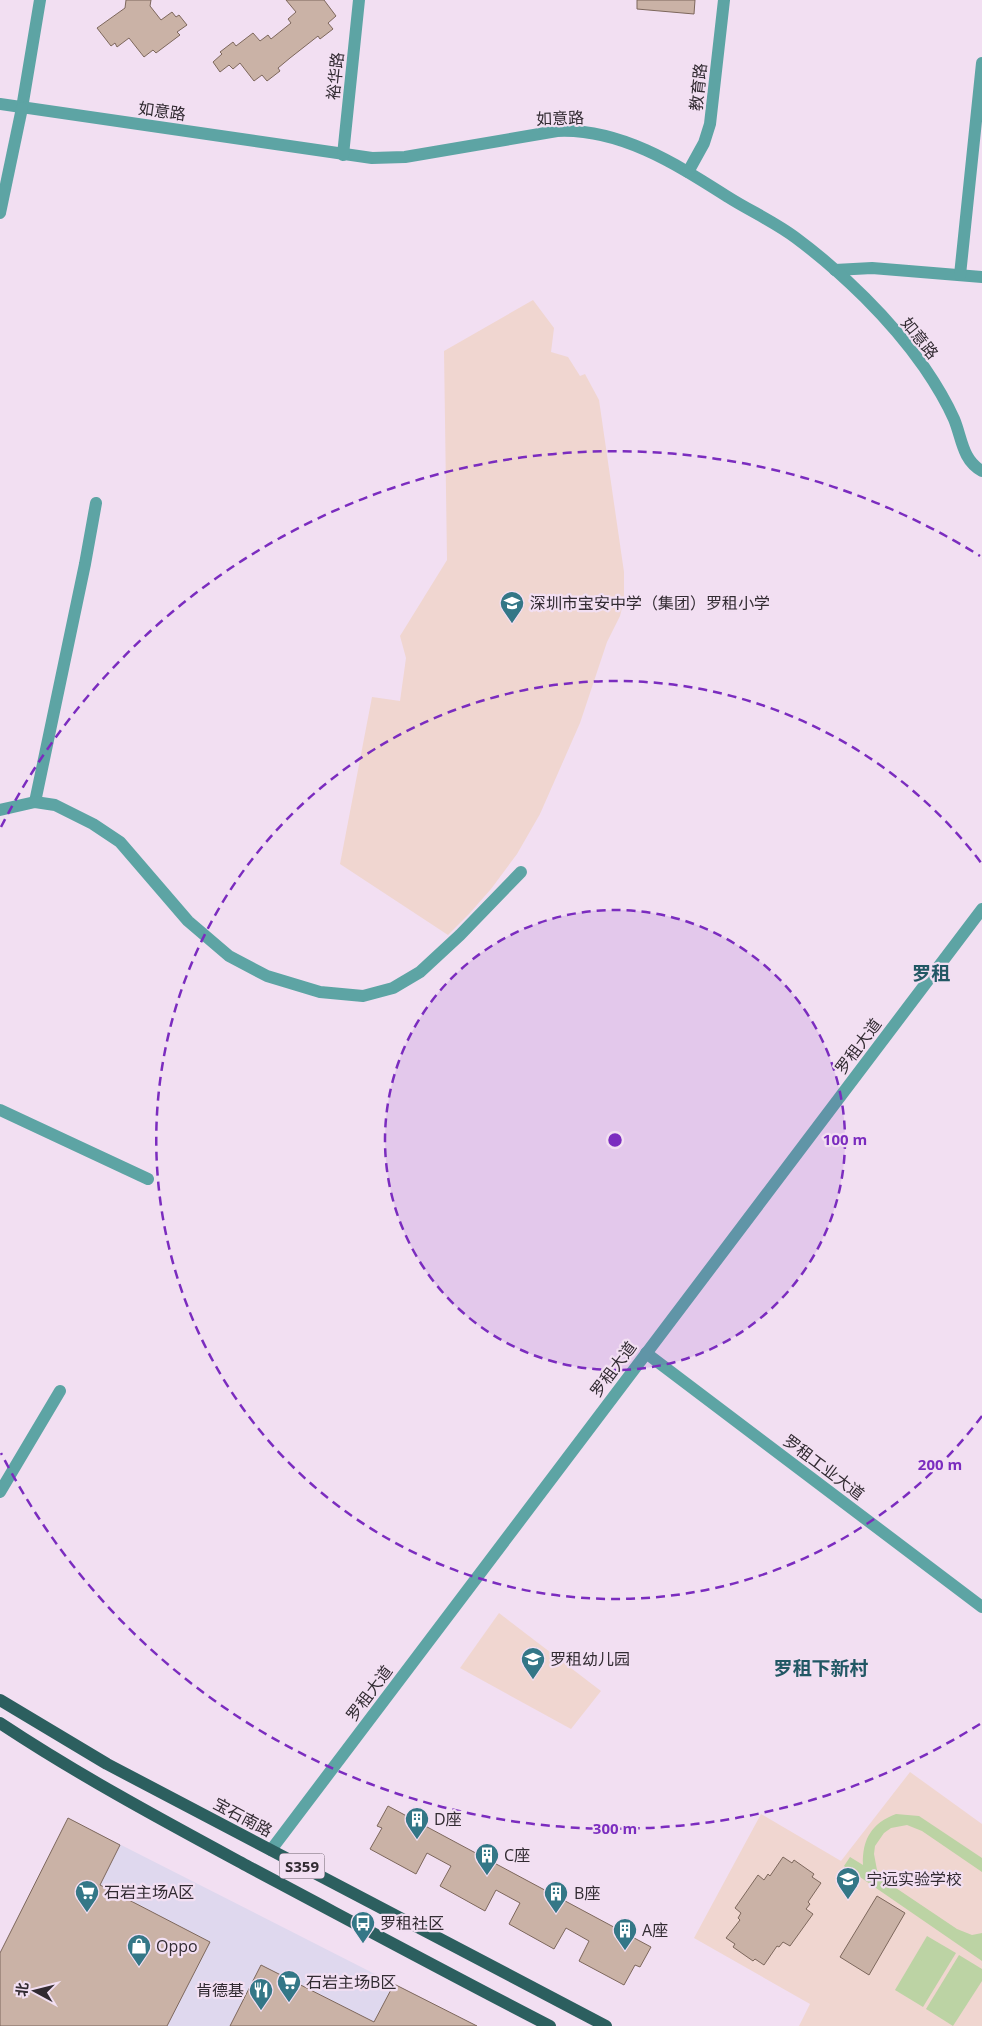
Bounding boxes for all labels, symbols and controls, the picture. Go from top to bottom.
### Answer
street label: 裕华路 [322,51,348,101]
street label: 教育路 [685,62,711,112]
street label: 如意路 [137,97,187,125]
street label: 如意路 [536,106,584,130]
street label: 如意路 [896,312,944,364]
school or university icon: 深圳市宝安中学（集团）罗租小学 [499,590,525,624]
place label: 深圳市宝安中学（集团）罗租小学 [530,592,770,614]
district label: 罗租 [912,960,950,986]
street label: 罗租大道 [830,1014,886,1078]
text: 100 m [823,1129,867,1149]
centre of rings [606,1131,624,1149]
street label: 罗租大道 [585,1337,641,1401]
street label: 罗租工业大道 [779,1429,869,1505]
text: 200 m [918,1454,962,1474]
school or university icon: 罗租幼儿园 [520,1646,546,1680]
place label: 罗租幼儿园 [550,1648,630,1670]
district label: 罗租下新村 [773,1655,869,1681]
street label: 罗租大道 [341,1661,397,1725]
street label: 宝石南路 [210,1792,276,1842]
building icon: D座 [404,1806,430,1840]
place label: D座 [434,1808,462,1830]
text: 300 m [593,1818,637,1838]
building icon: C座 [474,1842,500,1876]
place label: C座 [504,1844,530,1866]
road number: S359 [280,1854,324,1878]
school or university icon: 宁远实验学校 [835,1866,861,1900]
place label: 宁远实验学校 [866,1868,962,1890]
supermarket icon: 石岩主场A区 [74,1879,100,1913]
building icon: B座 [543,1880,569,1914]
place label: 石岩主场A区 [104,1881,194,1903]
place label: B座 [574,1882,600,1904]
bus stop icon: 罗租社区 [350,1910,376,1944]
place label: 罗租社区 [380,1912,444,1934]
building icon: A座 [612,1917,638,1951]
place label: A座 [642,1919,668,1941]
shop icon: Oppo [126,1933,152,1967]
place label: Oppo [156,1935,198,1957]
north arrow [10,1966,60,2016]
supermarket icon: 石岩主场B区 [276,1969,302,2003]
place label: 石岩主场B区 [306,1971,396,1993]
restaurant icon: 肯德基 [248,1977,274,2011]
place label: 肯德基 [196,1979,244,2001]
text: 北 [11,1981,32,1997]

